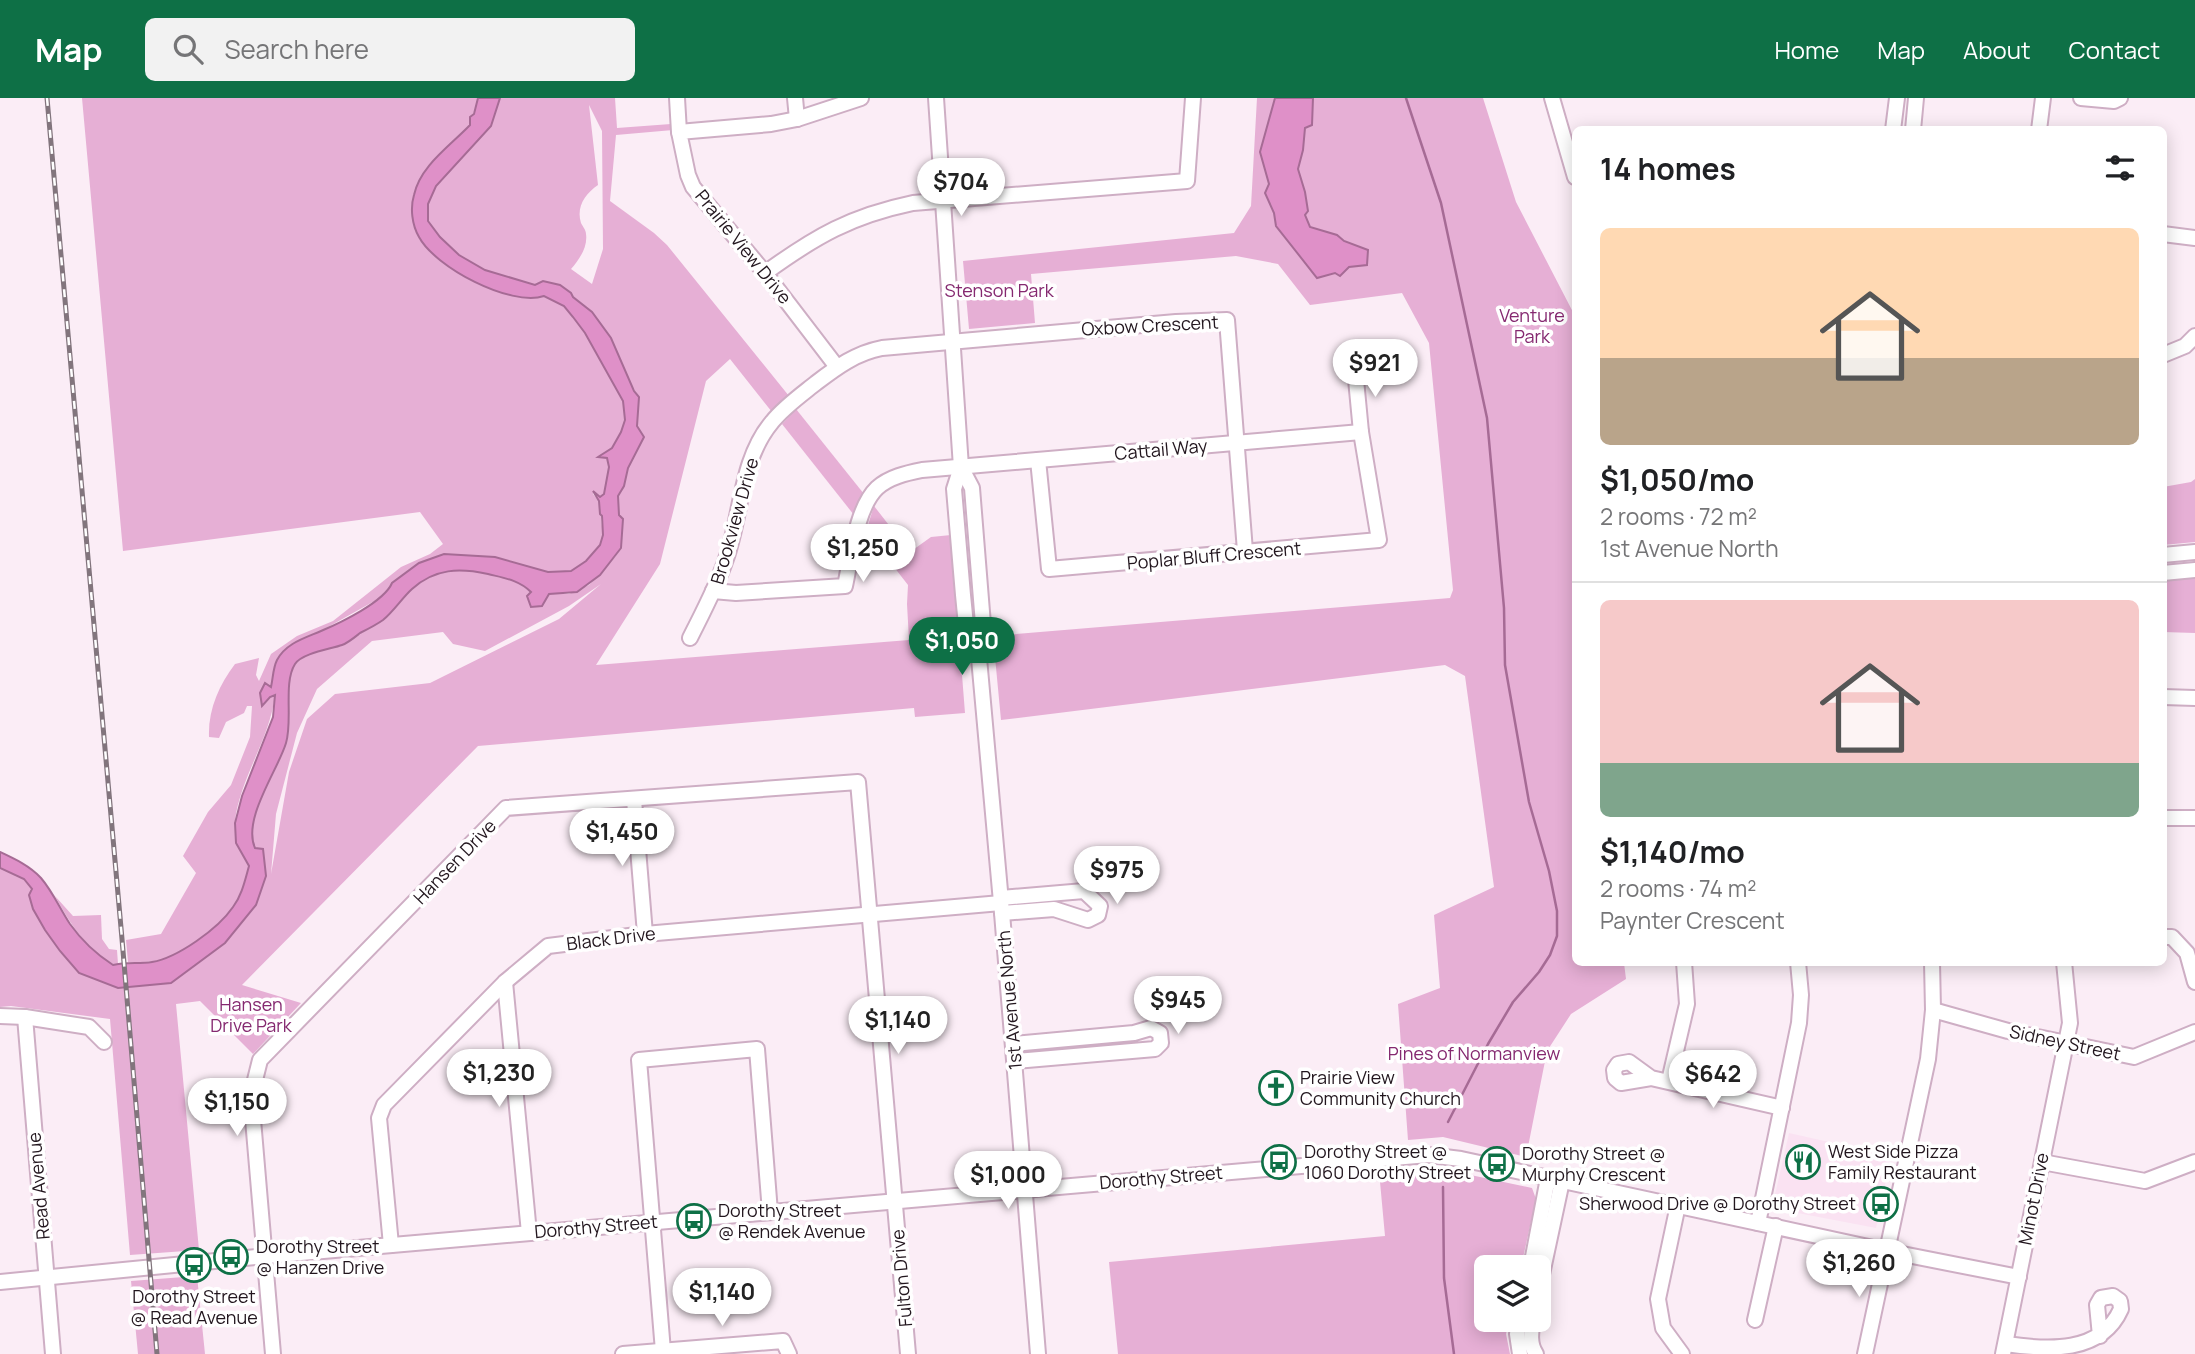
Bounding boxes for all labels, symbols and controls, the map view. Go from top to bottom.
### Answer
search box [145,18,635,81]
text: Map [35,27,103,72]
icon: search [169,30,207,68]
text: Search here [225,31,369,67]
text: Home [1774,33,1839,66]
text: Map [1877,33,1925,66]
text: About [1963,33,2031,66]
text: Contact [2069,33,2160,66]
text: 14 homes [1600,148,1736,189]
icon: filters [2101,149,2139,187]
pin: $704 [920,158,1002,218]
text: $704 [933,165,989,197]
street label: Prairie View Drive [690,184,797,308]
icon: home [1807,273,1933,399]
park label: Stenson Park [944,278,1055,302]
park label: Venture Park [1499,303,1565,348]
street label: Oxbow Crescent [1081,309,1219,341]
pin: $921 [1334,340,1416,399]
text: $921 [1349,346,1401,378]
street label: Cattail Way [1113,433,1209,465]
street label: Brookview Drive [705,455,764,587]
text: $1,050/mo [1600,459,1754,500]
text: 2 rooms · 72 m² [1600,500,1757,532]
pin: $1,250 [806,524,920,584]
text: $1,250 [827,531,899,563]
text: 1st Avenue North [1600,532,1779,564]
street label: Poplar Bluff Crescent [1126,535,1302,575]
pin: $1,050 [905,618,1019,677]
text: $1,050 [925,624,999,656]
icon: home [1807,645,1933,771]
pin: $1,450 [565,808,679,868]
street label: Hansen Drive [408,814,501,909]
text: $1,450 [585,815,659,847]
text: $1,140/mo [1600,831,1745,872]
pin: $975 [1076,846,1158,906]
text: $975 [1090,853,1144,885]
text: 2 rooms · 74 m² [1600,872,1756,904]
text: Paynter Crescent [1600,904,1785,936]
street label: Black Drive [565,921,657,955]
street label: 1st Avenue North [991,929,1027,1071]
pin: $945 [1137,976,1219,1036]
text: $945 [1150,983,1206,1015]
park label: Hansen Drive Park [210,992,293,1037]
pin: $1,140 [841,996,955,1056]
text: $1,140 [864,1003,932,1035]
street label: Sidney Street [2007,1019,2123,1065]
park label: Pines of Normanview [1388,1041,1560,1065]
pin: $1,230 [442,1049,556,1109]
pin: $642 [1672,1051,1754,1110]
text: $1,230 [463,1056,535,1088]
text: $642 [1685,1057,1741,1089]
place label: Prairie View Community Church [1300,1065,1461,1110]
church icon: Prairie View Community Church [1257,1069,1295,1107]
pin: $1,150 [180,1079,294,1138]
text: $1,150 [204,1085,270,1117]
street label: Read Avenue [21,1131,55,1241]
place label: Dorothy Street @ 1060 Dorothy Street [1304,1139,1471,1184]
place label: West Side Pizza Family Restaurant [1828,1139,1977,1184]
place label: Dorothy Street @ Murphy Crescent [1522,1141,1666,1186]
bus stop icon: Dorothy Street @ 1060 Dorothy Street [1260,1143,1298,1181]
restaurant icon: West Side Pizza Family Restaurant [1784,1143,1822,1181]
bus stop icon: Dorothy Street @ Murphy Crescent [1478,1145,1516,1183]
street label: Minot Drive [2012,1151,2054,1247]
pin: $1,000 [951,1152,1065,1211]
text: $1,000 [970,1158,1046,1190]
street label: Dorothy Street [1098,1160,1224,1194]
bus stop icon: Sherwood Drive @ Dorothy Street [1862,1185,1900,1223]
place label: Sherwood Drive @ Dorothy Street [1579,1191,1856,1215]
place label: Dorothy Street @ Rendek Avenue [718,1198,865,1243]
bus stop icon: Dorothy Street @ Rendek Avenue [675,1202,713,1240]
street label: Dorothy Street [533,1209,659,1243]
street label: Fulton Drive [885,1228,917,1328]
place label: Dorothy Street @ Hanzen Drive [256,1234,384,1279]
bus stop icon: Dorothy Street @ Hanzen Drive [212,1238,250,1276]
pin: $1,260 [1802,1240,1916,1299]
bus stop icon: Dorothy Street @ Read Avenue [175,1246,213,1284]
text: $1,260 [1822,1246,1896,1278]
map controls [1474,1255,1551,1332]
button: layers [1474,1255,1551,1332]
pin: $1,140 [665,1268,779,1328]
text: $1,140 [688,1275,756,1307]
place label: Dorothy Street @ Read Avenue [130,1284,258,1329]

